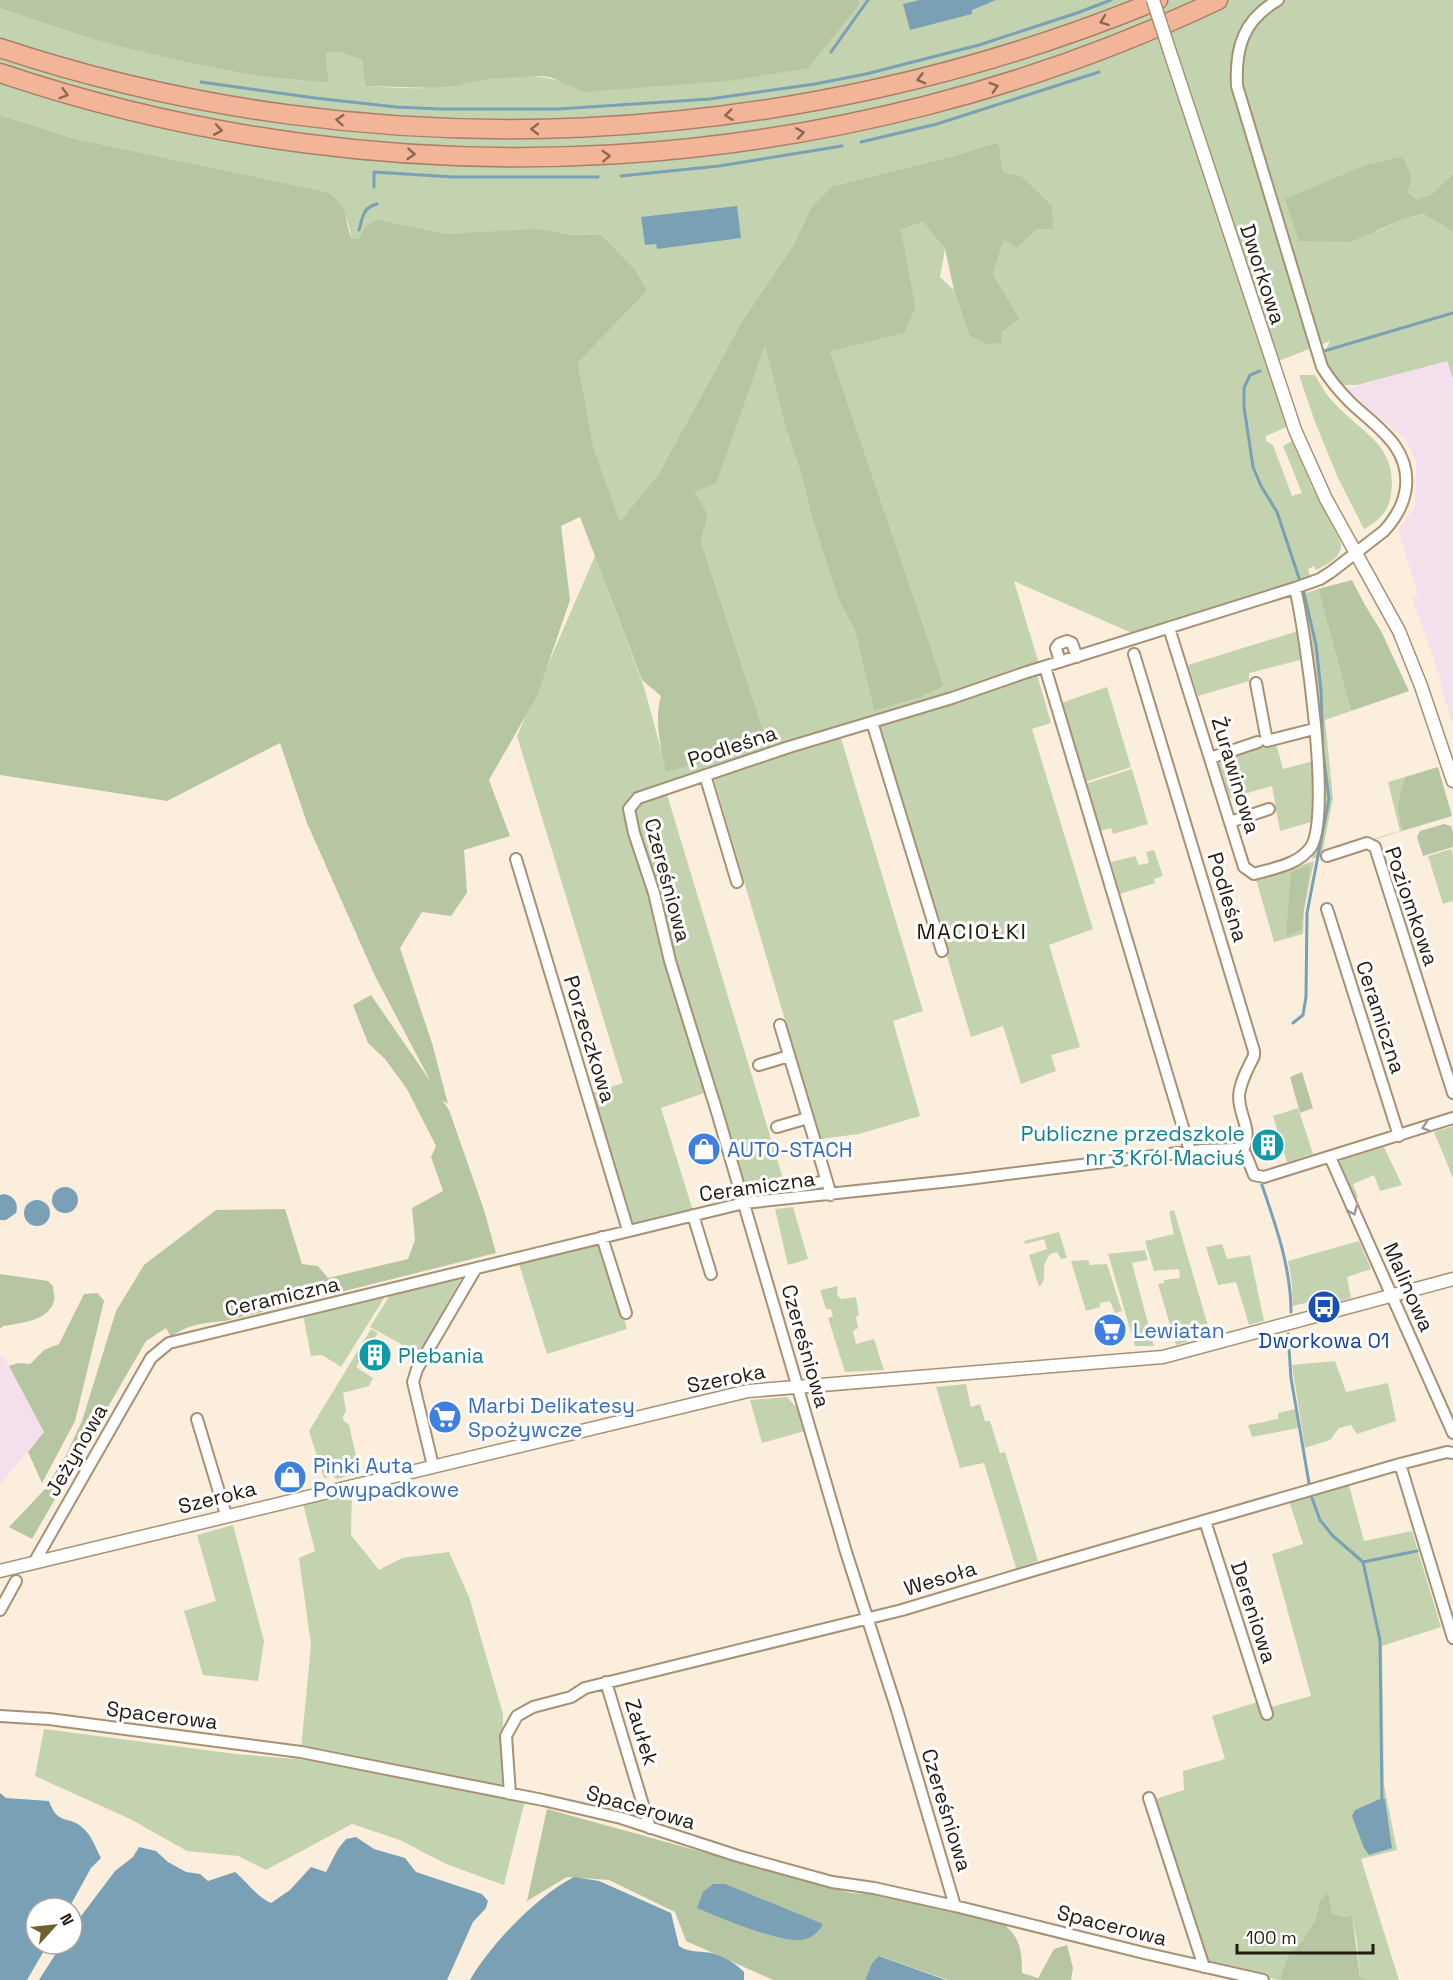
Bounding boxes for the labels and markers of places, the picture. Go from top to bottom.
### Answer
place label: Publiczne przedszkole nr 3 Król Maciuś [1021,1120,1245,1171]
building icon: Publiczne przedszkole nr 3 Król Maciuś [1250,1127,1286,1163]
shop icon: AUTO-STACH [686,1131,722,1167]
place label: AUTO-STACH [727,1136,853,1163]
bus stop icon: Dworkowa 01 [1306,1289,1342,1325]
supermarket icon: Lewiatan [1092,1312,1128,1348]
place label: Lewiatan [1133,1317,1225,1344]
place label: Dworkowa 01 [1258,1327,1390,1354]
building icon: Plebania [357,1337,393,1373]
place label: Plebania [398,1342,484,1369]
place label: Marbi Delikatesy Spożywcze [468,1392,635,1443]
supermarket icon: Marbi Delikatesy Spożywcze [427,1399,463,1435]
place label: Pinki Auta Powypadkowe [313,1452,459,1503]
shop icon: Pinki Auta Powypadkowe [272,1459,308,1495]

